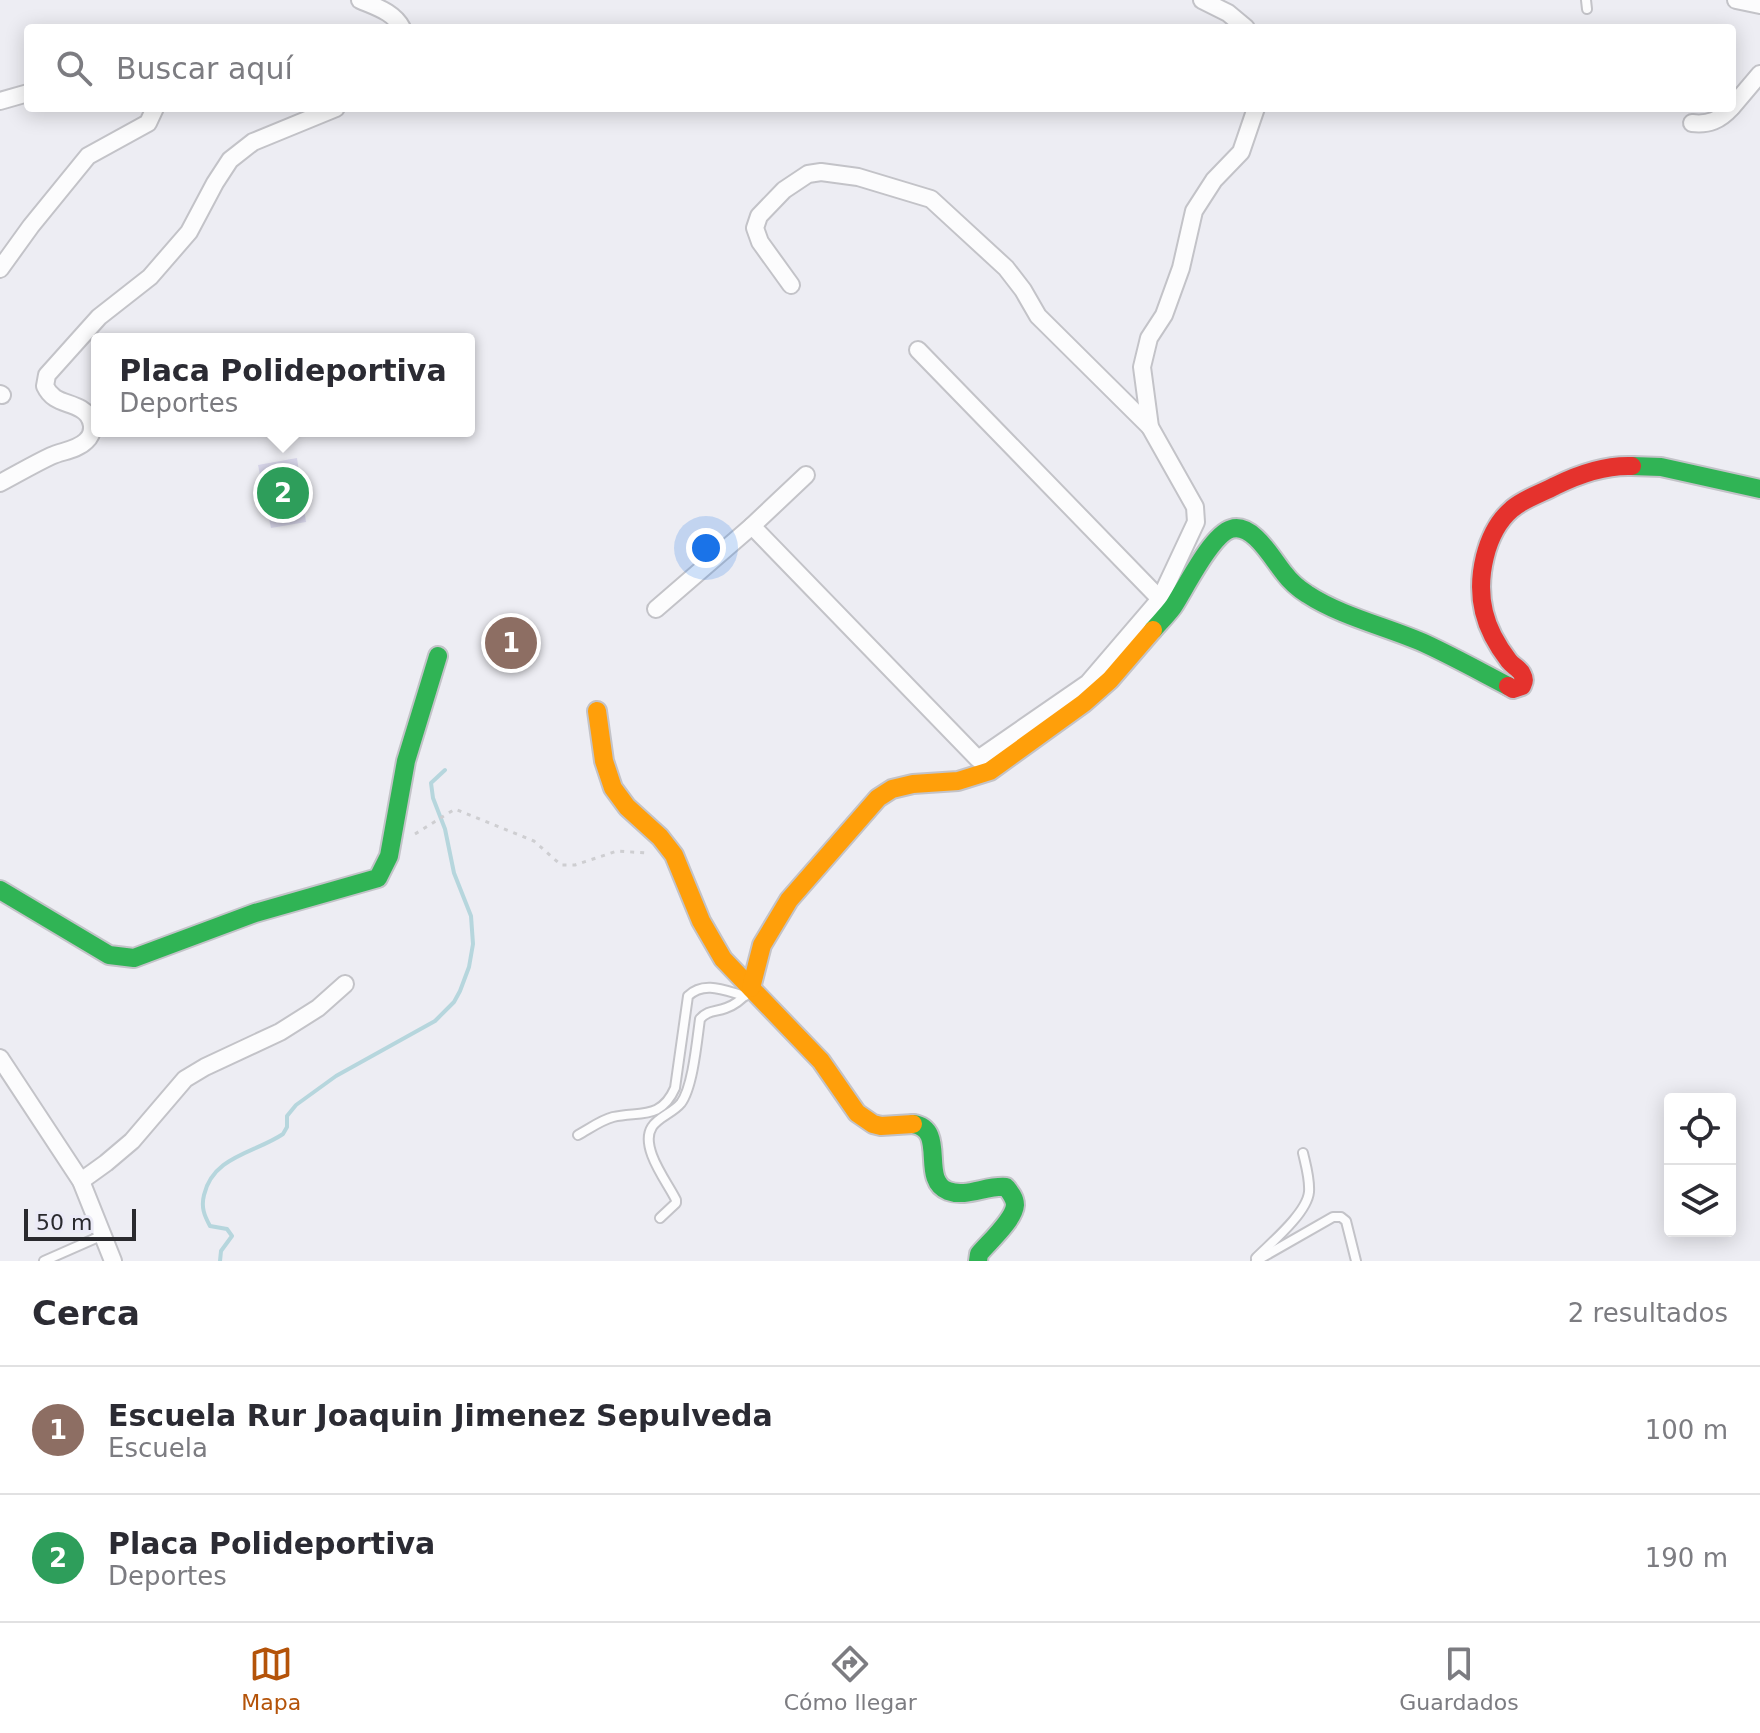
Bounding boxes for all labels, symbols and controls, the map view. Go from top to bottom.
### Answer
search box [24,24,1736,112]
icon: search [52,46,96,90]
text: Buscar aquí [116,51,293,86]
popup [91,333,475,437]
text: Placa Polideportiva [119,353,447,388]
text: Deportes [119,388,238,418]
pin: 2 [257,463,309,523]
your location [686,528,726,568]
pin: 1 [485,613,537,673]
map controls [1664,1093,1736,1237]
button: locate [1664,1093,1736,1165]
button: layers [1664,1165,1736,1237]
scale bar [24,1205,136,1241]
text: 50 m [36,1210,92,1235]
text: Cerca [32,1293,140,1333]
text: 2 resultados [1568,1298,1728,1328]
text: Escuela Rur Joaquin Jimenez Sepulveda [108,1398,773,1433]
text: 1 [49,1415,67,1445]
text: 100 m [1645,1415,1728,1445]
text: Escuela [108,1433,208,1463]
text: Placa Polideportiva [108,1526,435,1561]
text: 2 [49,1543,67,1573]
text: 190 m [1645,1543,1728,1573]
text: Deportes [108,1561,227,1591]
tab: Mapa [241,1642,301,1715]
tab: Cómo llegar [784,1642,917,1715]
tab: Guardados [1399,1642,1519,1715]

